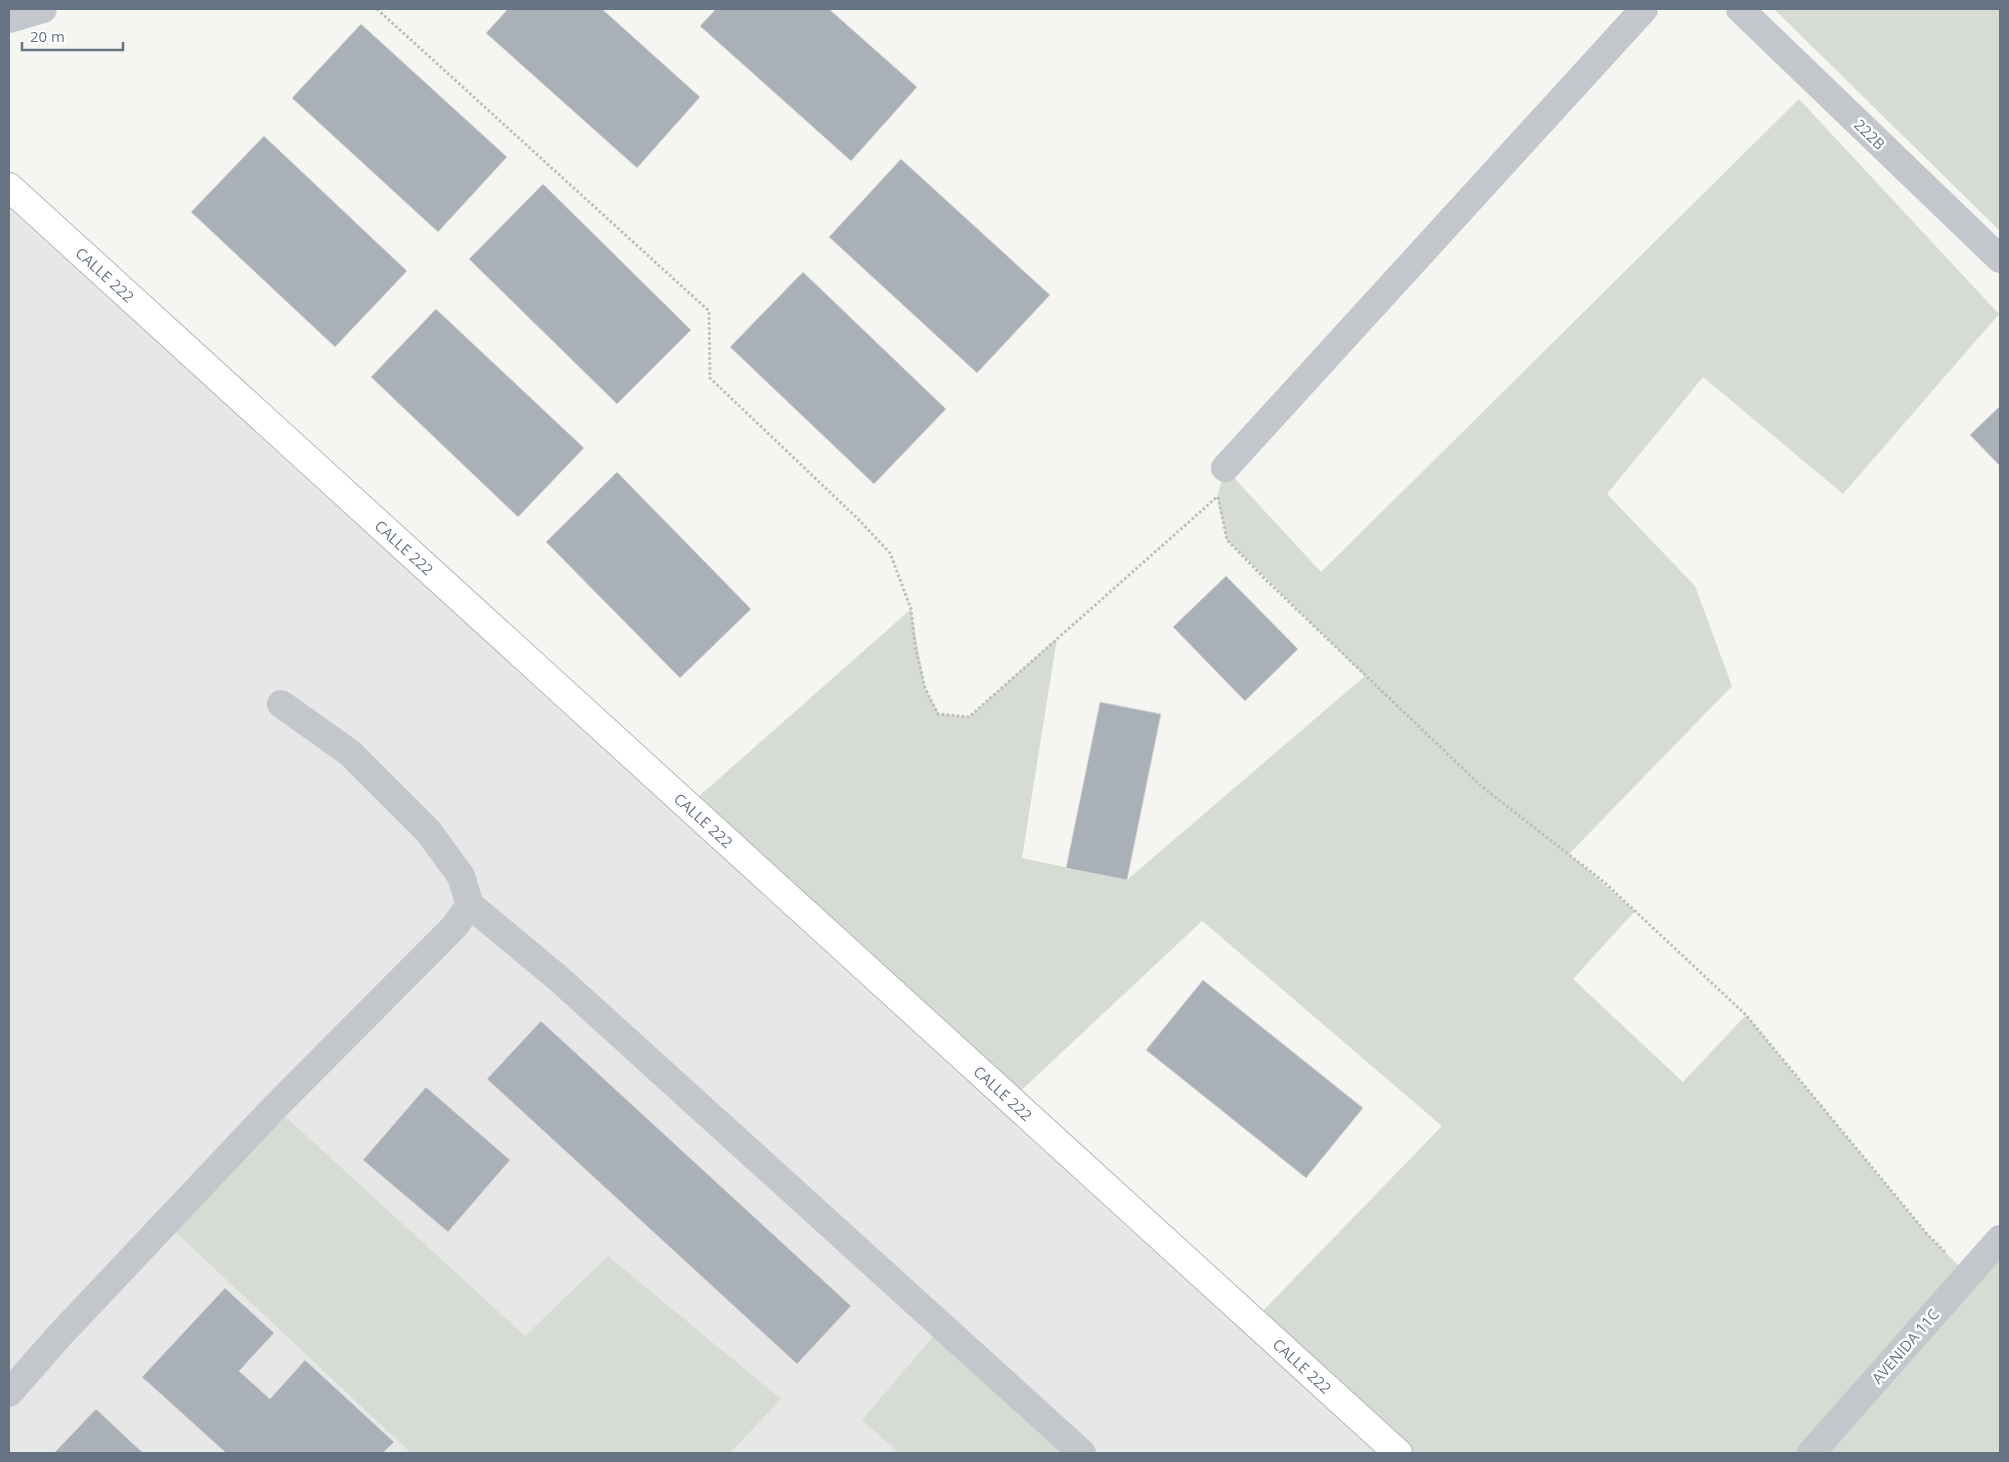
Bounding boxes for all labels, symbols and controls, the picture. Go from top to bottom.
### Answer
scale bar [22,20,124,52]
text: 20 m [30,26,65,46]
street label: 222B [1850,115,1890,153]
street label: CALLE 222 [72,243,139,306]
street label: CALLE 222 [371,516,438,579]
street label: CALLE 222 [670,788,737,852]
street label: CALLE 222 [969,1061,1037,1125]
street label: AVENIDA 11C [1867,1304,1943,1388]
street label: CALLE 222 [1269,1334,1336,1398]

